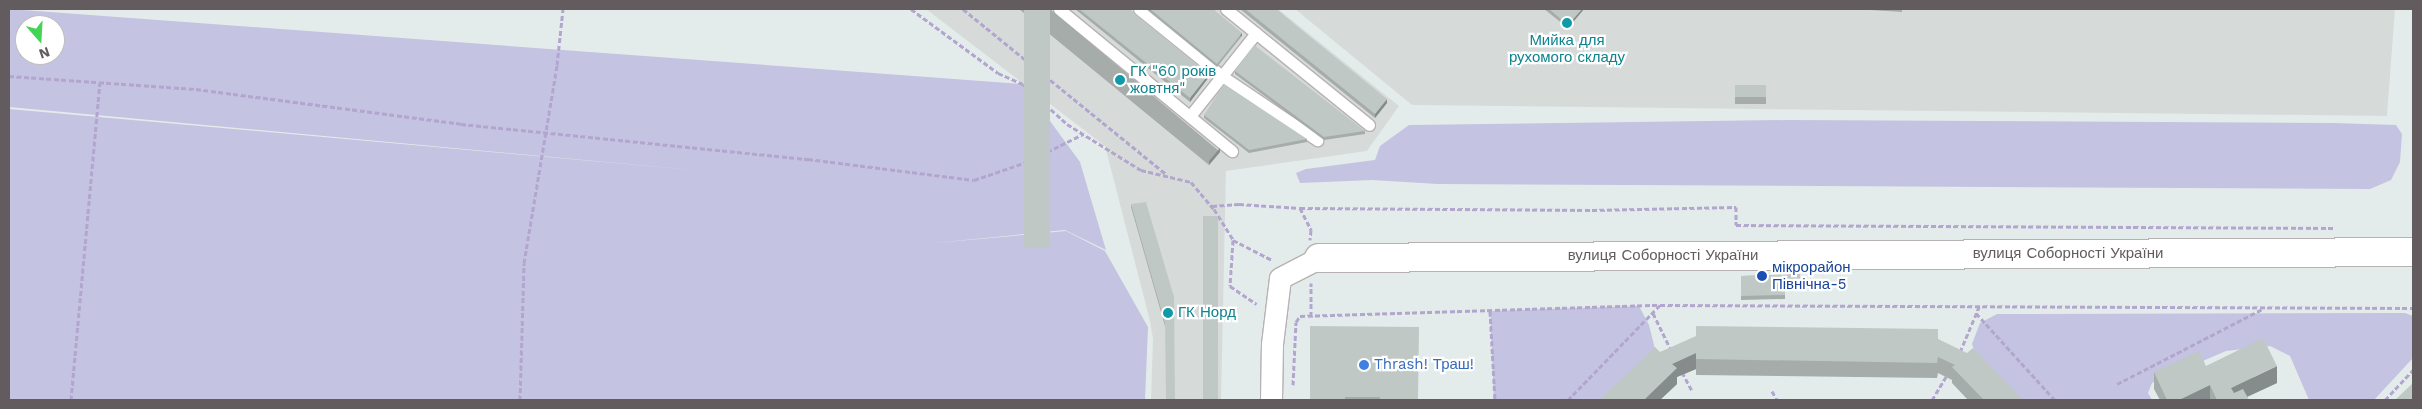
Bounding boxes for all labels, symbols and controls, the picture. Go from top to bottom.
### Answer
north arrow [15,15,65,65]
marker: Мийка для рухомого складу [1561,17,1573,29]
place label: Мийка для рухомого складу [1509,31,1625,66]
text: N [37,44,52,62]
place label: ГК "60 років жовтня" [1130,62,1216,97]
marker: ГК "60 років жовтня" [1114,74,1126,86]
street label: вулиця Соборності України [1973,245,2163,263]
street label: вулиця Соборності України [1568,247,1758,265]
place label: мікрорайон Північна-5 [1772,258,1851,293]
marker: мікрорайон Північна-5 [1756,270,1768,282]
place label: ГК Норд [1178,304,1236,322]
marker: ГК Норд [1162,307,1174,319]
place label: Thrash! Траш! [1374,356,1474,374]
marker: Thrash! Траш! [1358,359,1370,371]

